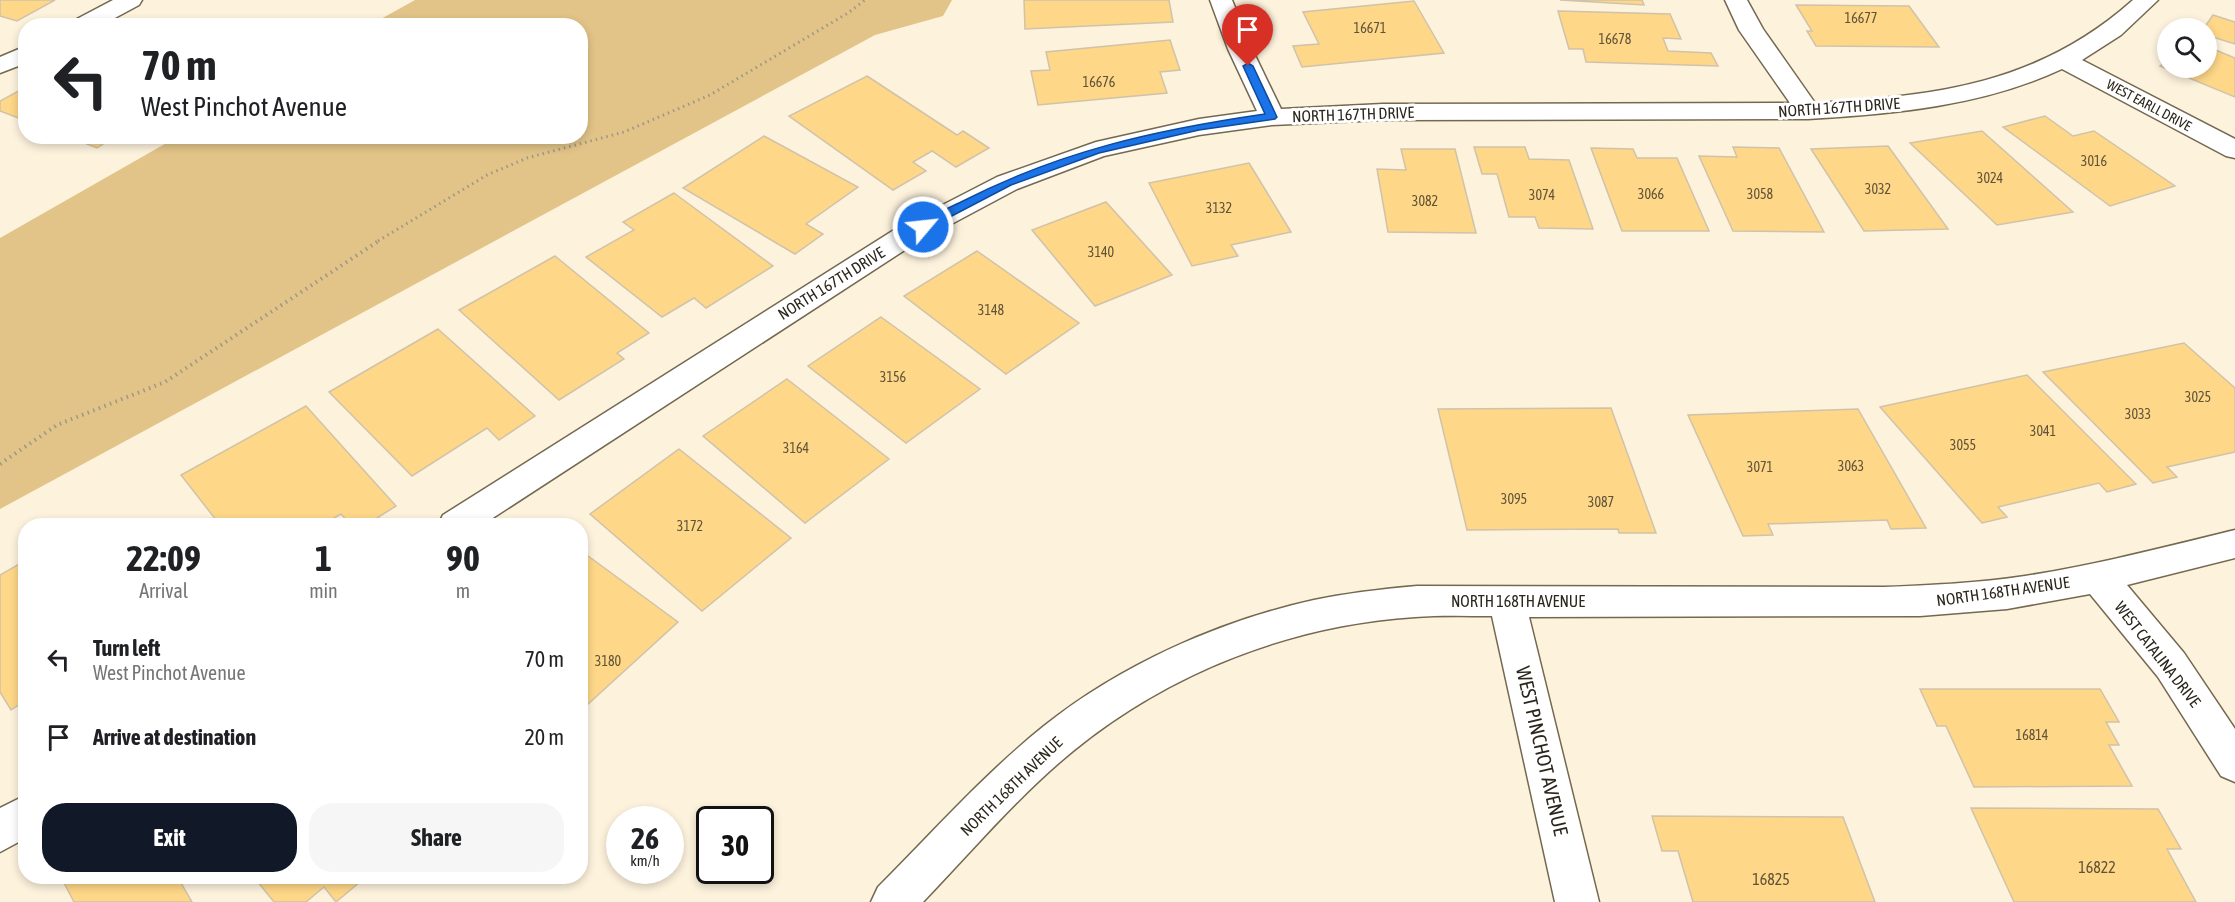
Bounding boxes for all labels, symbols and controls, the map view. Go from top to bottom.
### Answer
pin [1222,4,1273,66]
house number: 16677 [1845,10,1877,26]
icon: arrive [1231,13,1264,46]
map controls [2157,18,2217,78]
button: search [2157,18,2217,78]
house number: 16671 [1354,20,1386,36]
house number: 16678 [1599,31,1632,47]
text: 70 m [141,41,216,89]
icon: left [42,42,120,120]
house number: 16676 [1083,74,1116,90]
street label: WEST EARLL DRIVE [2104,76,2194,134]
text: West Pinchot Avenue [141,91,347,122]
street label: NORTH 167TH DRIVE [1777,94,1901,120]
street label: NORTH 167TH DRIVE [1292,103,1414,125]
house number: 3016 [2081,153,2108,169]
house number: 3024 [1977,170,2004,186]
house number: 3032 [1865,181,1891,197]
house number: 3066 [1638,186,1665,202]
house number: 3058 [1747,186,1774,202]
house number: 3074 [1529,187,1556,203]
house number: 3082 [1412,193,1438,209]
position arrow [891,195,955,259]
house number: 3132 [1206,200,1232,216]
street label: NORTH 167TH DRIVE [774,243,888,323]
house number: 3140 [1088,244,1115,260]
house number: 3148 [978,302,1005,318]
house number: 3156 [880,369,907,385]
house number: 3025 [2185,389,2211,405]
house number: 3033 [2125,406,2151,422]
house number: 3041 [2030,423,2056,439]
house number: 3055 [1950,437,1976,453]
house number: 3164 [783,440,810,456]
house number: 3063 [1838,458,1864,474]
house number: 3071 [1747,459,1773,475]
house number: 3095 [1501,491,1527,507]
house number: 3087 [1588,494,1614,510]
house number: 3172 [677,518,703,534]
text: 22:09 [126,537,201,579]
text: 1 [315,537,332,579]
text: 90 [446,537,480,579]
street label: NORTH 168TH AVENUE [1935,573,2071,609]
text: Arrival [139,579,188,602]
text: min [309,579,338,602]
text: m [456,579,470,602]
street label: NORTH 168TH AVENUE [1451,592,1585,610]
street label: WEST CATALINA DRIVE [2111,598,2205,710]
text: Turn left [93,635,160,661]
icon: left [42,643,75,676]
text: 70 m [524,646,564,672]
house number: 3180 [595,653,622,669]
text: West Pinchot Avenue [93,661,246,684]
street label: WEST PINCHOT AVENUE [1512,664,1573,838]
icon: arrive [42,721,75,754]
text: Arrive at destination [93,724,256,750]
text: 20 m [524,724,564,750]
house number: 16814 [2016,727,2049,743]
street label: NORTH 168TH AVENUE [956,733,1066,839]
button: Exit [42,803,297,872]
button: Share [309,803,564,872]
speed limit sign: 30 [696,806,774,884]
text: 26 [631,821,659,855]
text: km/h [630,852,660,869]
house number: 16822 [2078,858,2116,876]
house number: 16825 [1752,870,1790,888]

